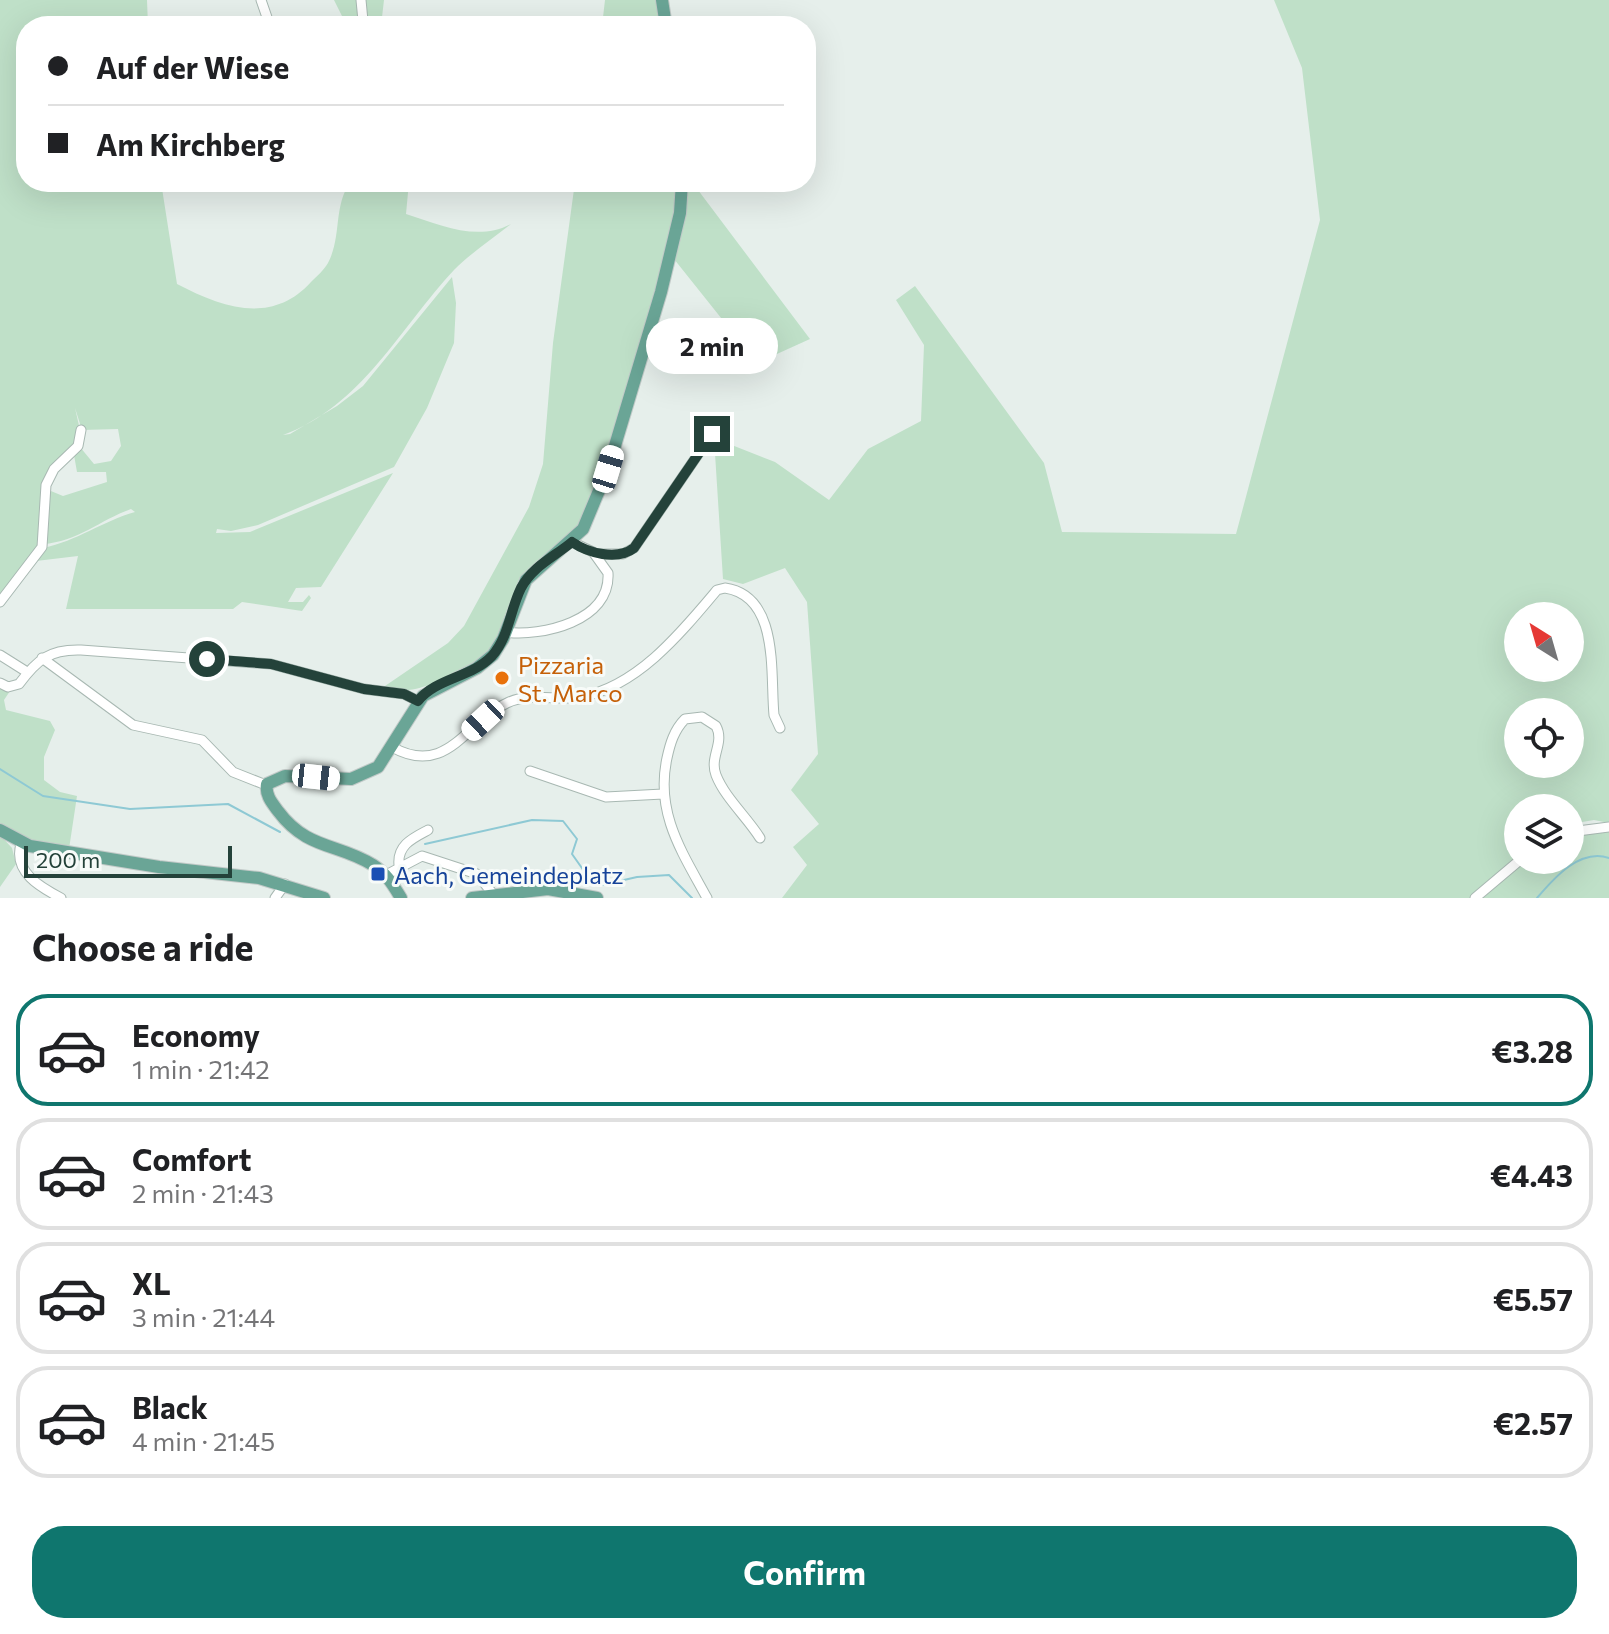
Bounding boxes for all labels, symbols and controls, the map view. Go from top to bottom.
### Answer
text: Auf der Wiese [96,48,289,85]
text: Am Kirchberg [96,125,285,162]
callout: 2 min [646,318,778,374]
text: 2 min [680,330,744,361]
route end [694,416,730,452]
car [590,443,626,495]
north arrow [1504,602,1584,682]
map controls [1504,602,1584,874]
route start [189,641,225,677]
place label: Pizzaria St. Marco [518,650,623,707]
marker: Pizzaria St. Marco [493,669,511,687]
car [457,695,509,745]
button: locate [1504,698,1584,778]
car [291,763,341,791]
button: layers [1504,794,1584,874]
scale bar [24,842,232,878]
text: 200 m [36,846,100,873]
place label: Aach, Gemeindeplatz [394,860,624,889]
marker: Aach, Gemeindeplatz [369,865,387,883]
text: Choose a ride [32,924,253,968]
icon: car [36,1014,108,1086]
text: Economy [132,1016,260,1053]
text: €3.28 [1491,1032,1573,1069]
text: 1 min · 21:42 [132,1053,270,1084]
icon: car [36,1138,108,1210]
text: Comfort [132,1140,251,1177]
text: €4.43 [1490,1156,1573,1193]
text: 2 min · 21:43 [132,1177,274,1208]
icon: car [36,1262,108,1334]
text: XL [132,1264,171,1301]
text: €5.57 [1493,1280,1573,1317]
text: 3 min · 21:44 [132,1301,275,1332]
icon: car [36,1386,108,1458]
text: Black [132,1388,208,1425]
text: €2.57 [1493,1404,1573,1441]
text: 4 min · 21:45 [132,1425,275,1456]
button: Confirm [32,1526,1577,1618]

